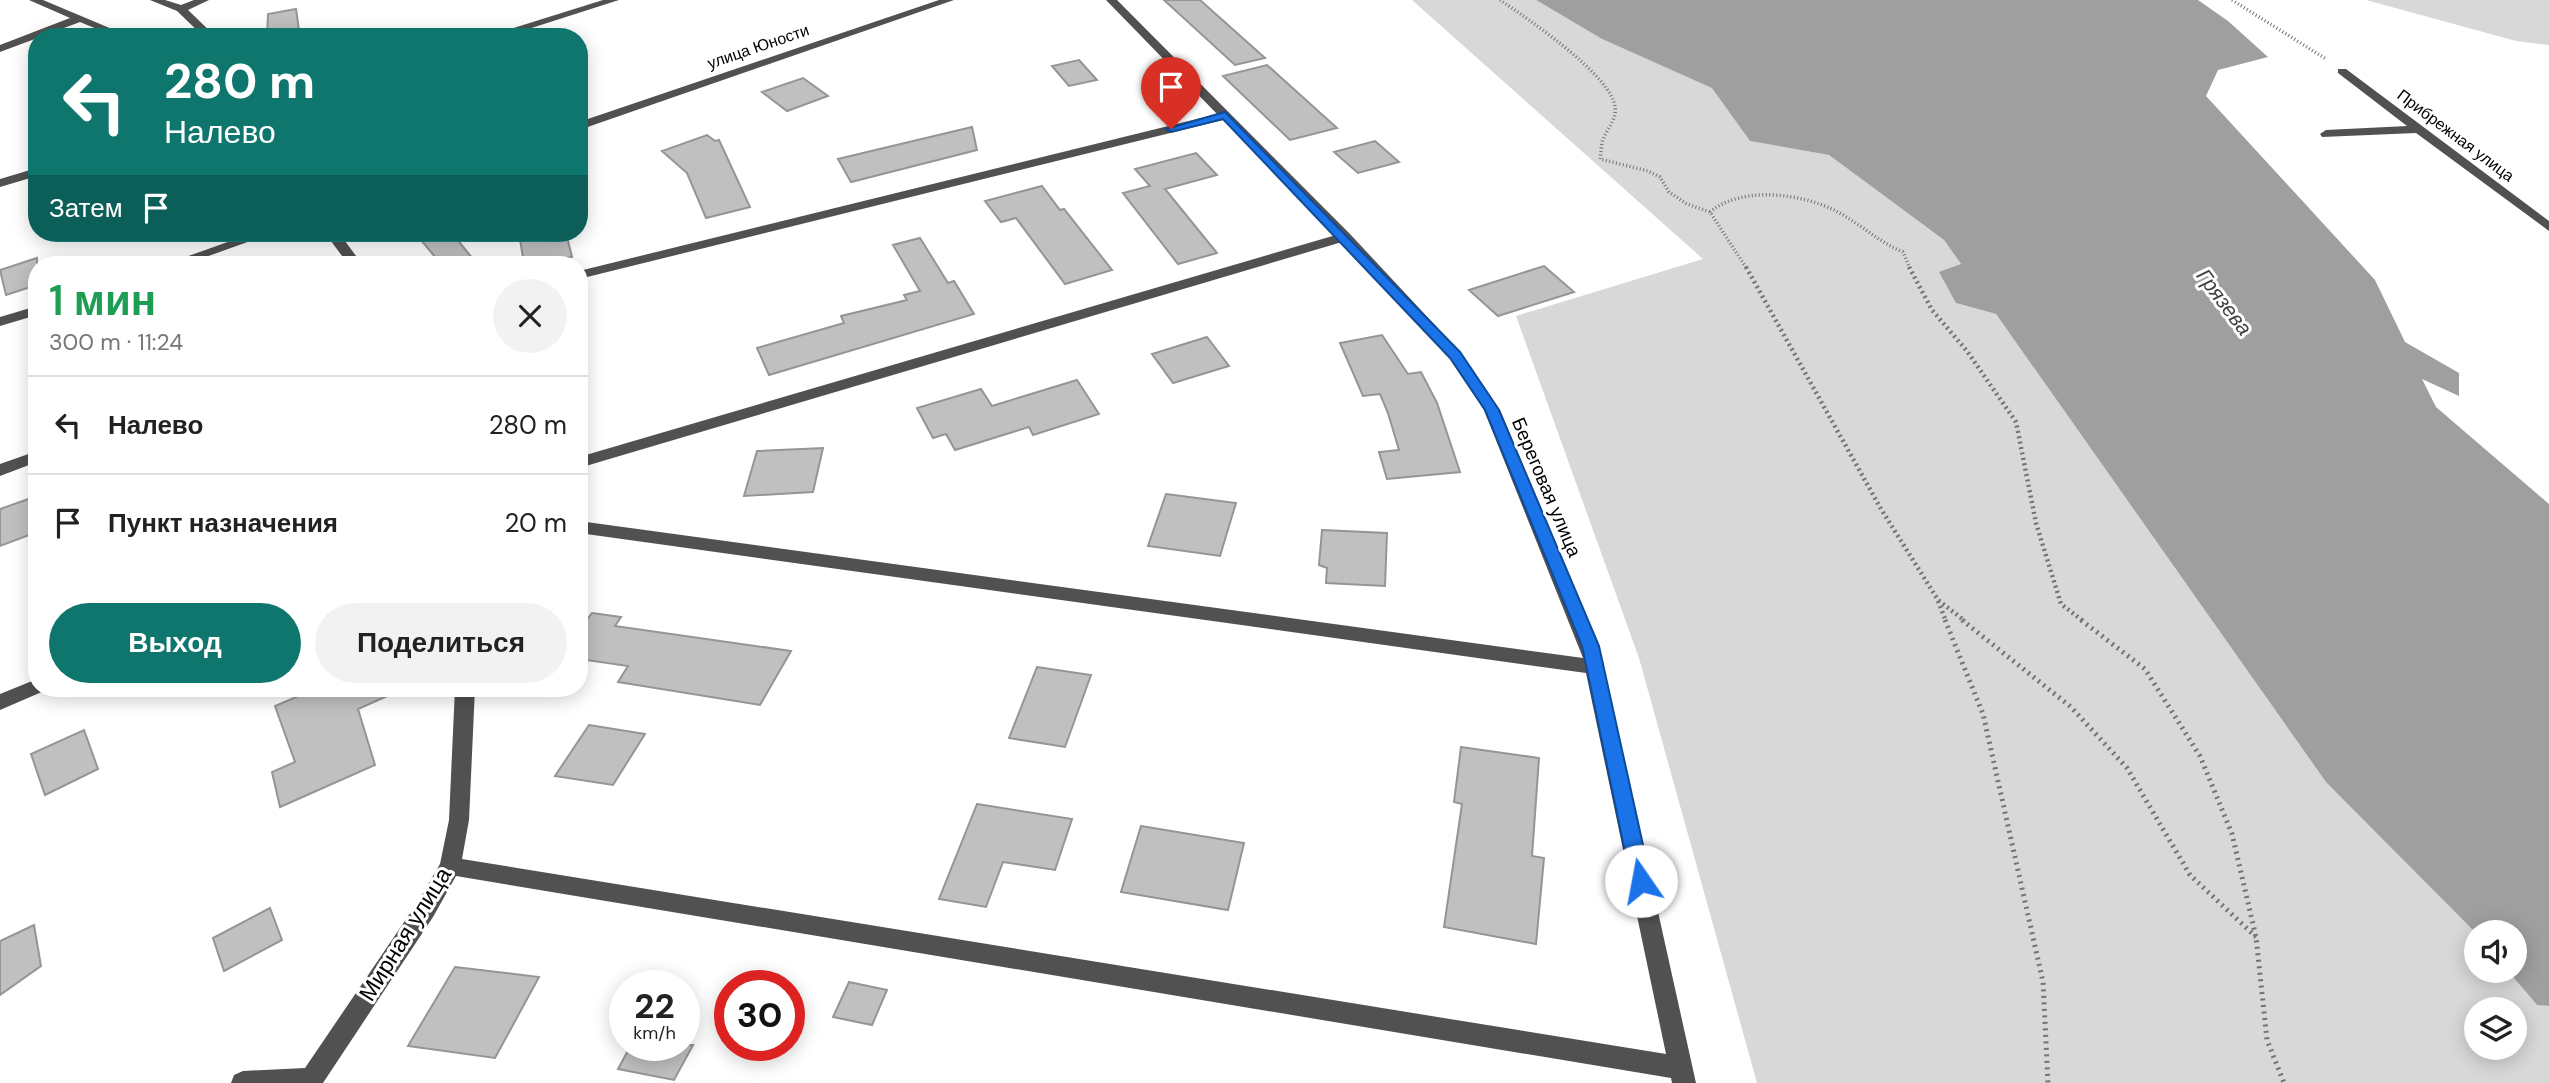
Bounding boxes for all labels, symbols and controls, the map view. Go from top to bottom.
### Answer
street label: улица Юности [704,19,812,74]
text: 280 m [164,49,315,113]
icon: left [49,56,140,147]
pin [1141,57,1201,129]
icon: arrive [1152,68,1190,106]
street label: Прибрежная улица [2393,84,2519,186]
text: Налево [164,111,276,153]
icon: arrive [137,189,175,227]
text: Затем [49,191,123,225]
water label: Грязева [2190,263,2258,341]
text: 1 мин [49,273,156,328]
button: close [493,279,567,353]
text: 300 m · 11:24 [49,327,183,357]
icon: left [49,406,87,444]
text: Налево [108,408,203,442]
text: 280 m [489,408,567,442]
street label: Береговая улица [1506,414,1587,561]
icon: arrive [49,504,87,542]
text: Пункт назначения [108,506,338,540]
text: 20 m [504,506,567,540]
button: Выход [49,603,301,683]
button: Поделиться [315,603,567,683]
position arrow [1604,844,1678,918]
street label: Мирная улица [352,861,458,1006]
map controls [2464,920,2527,1060]
button: sound [2464,920,2527,983]
speed limit sign: 30 [714,970,805,1061]
text: 22 [634,983,675,1029]
button: layers [2464,997,2527,1060]
text: km/h [633,1021,676,1045]

